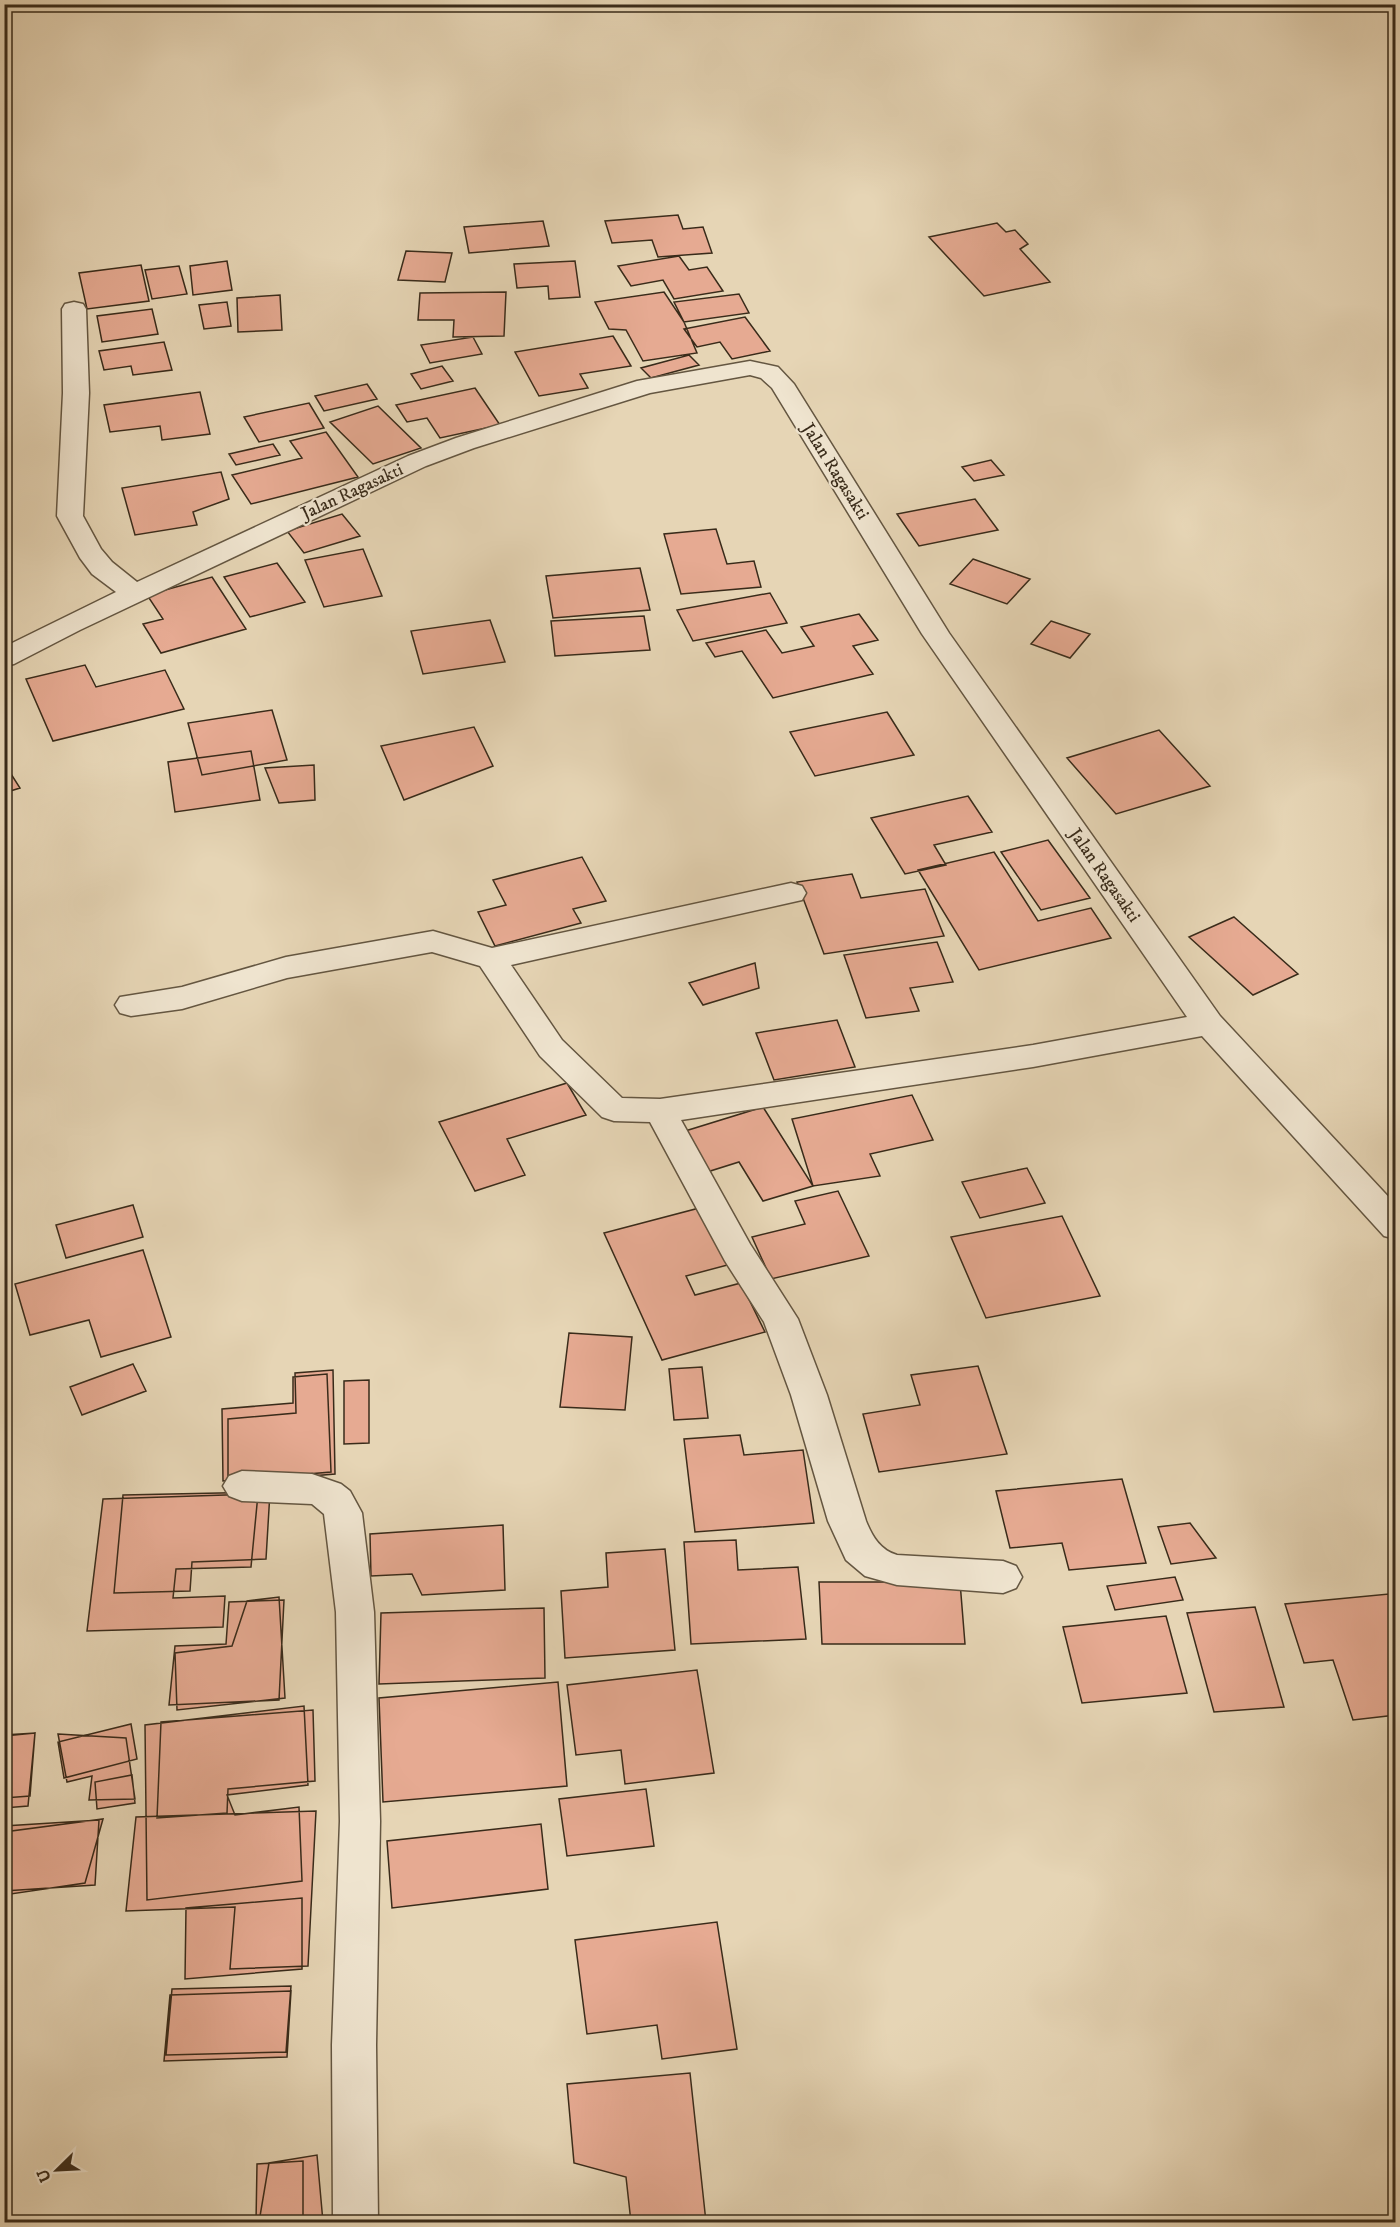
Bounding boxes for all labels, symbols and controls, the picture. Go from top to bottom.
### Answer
street label: Jalan Ragasakti [796,417,874,524]
street label: Jalan Ragasakti [296,459,407,526]
street label: Jalan Ragasakti [1063,823,1145,927]
north arrow [27,2140,87,2200]
text: U [32,2165,56,2185]

